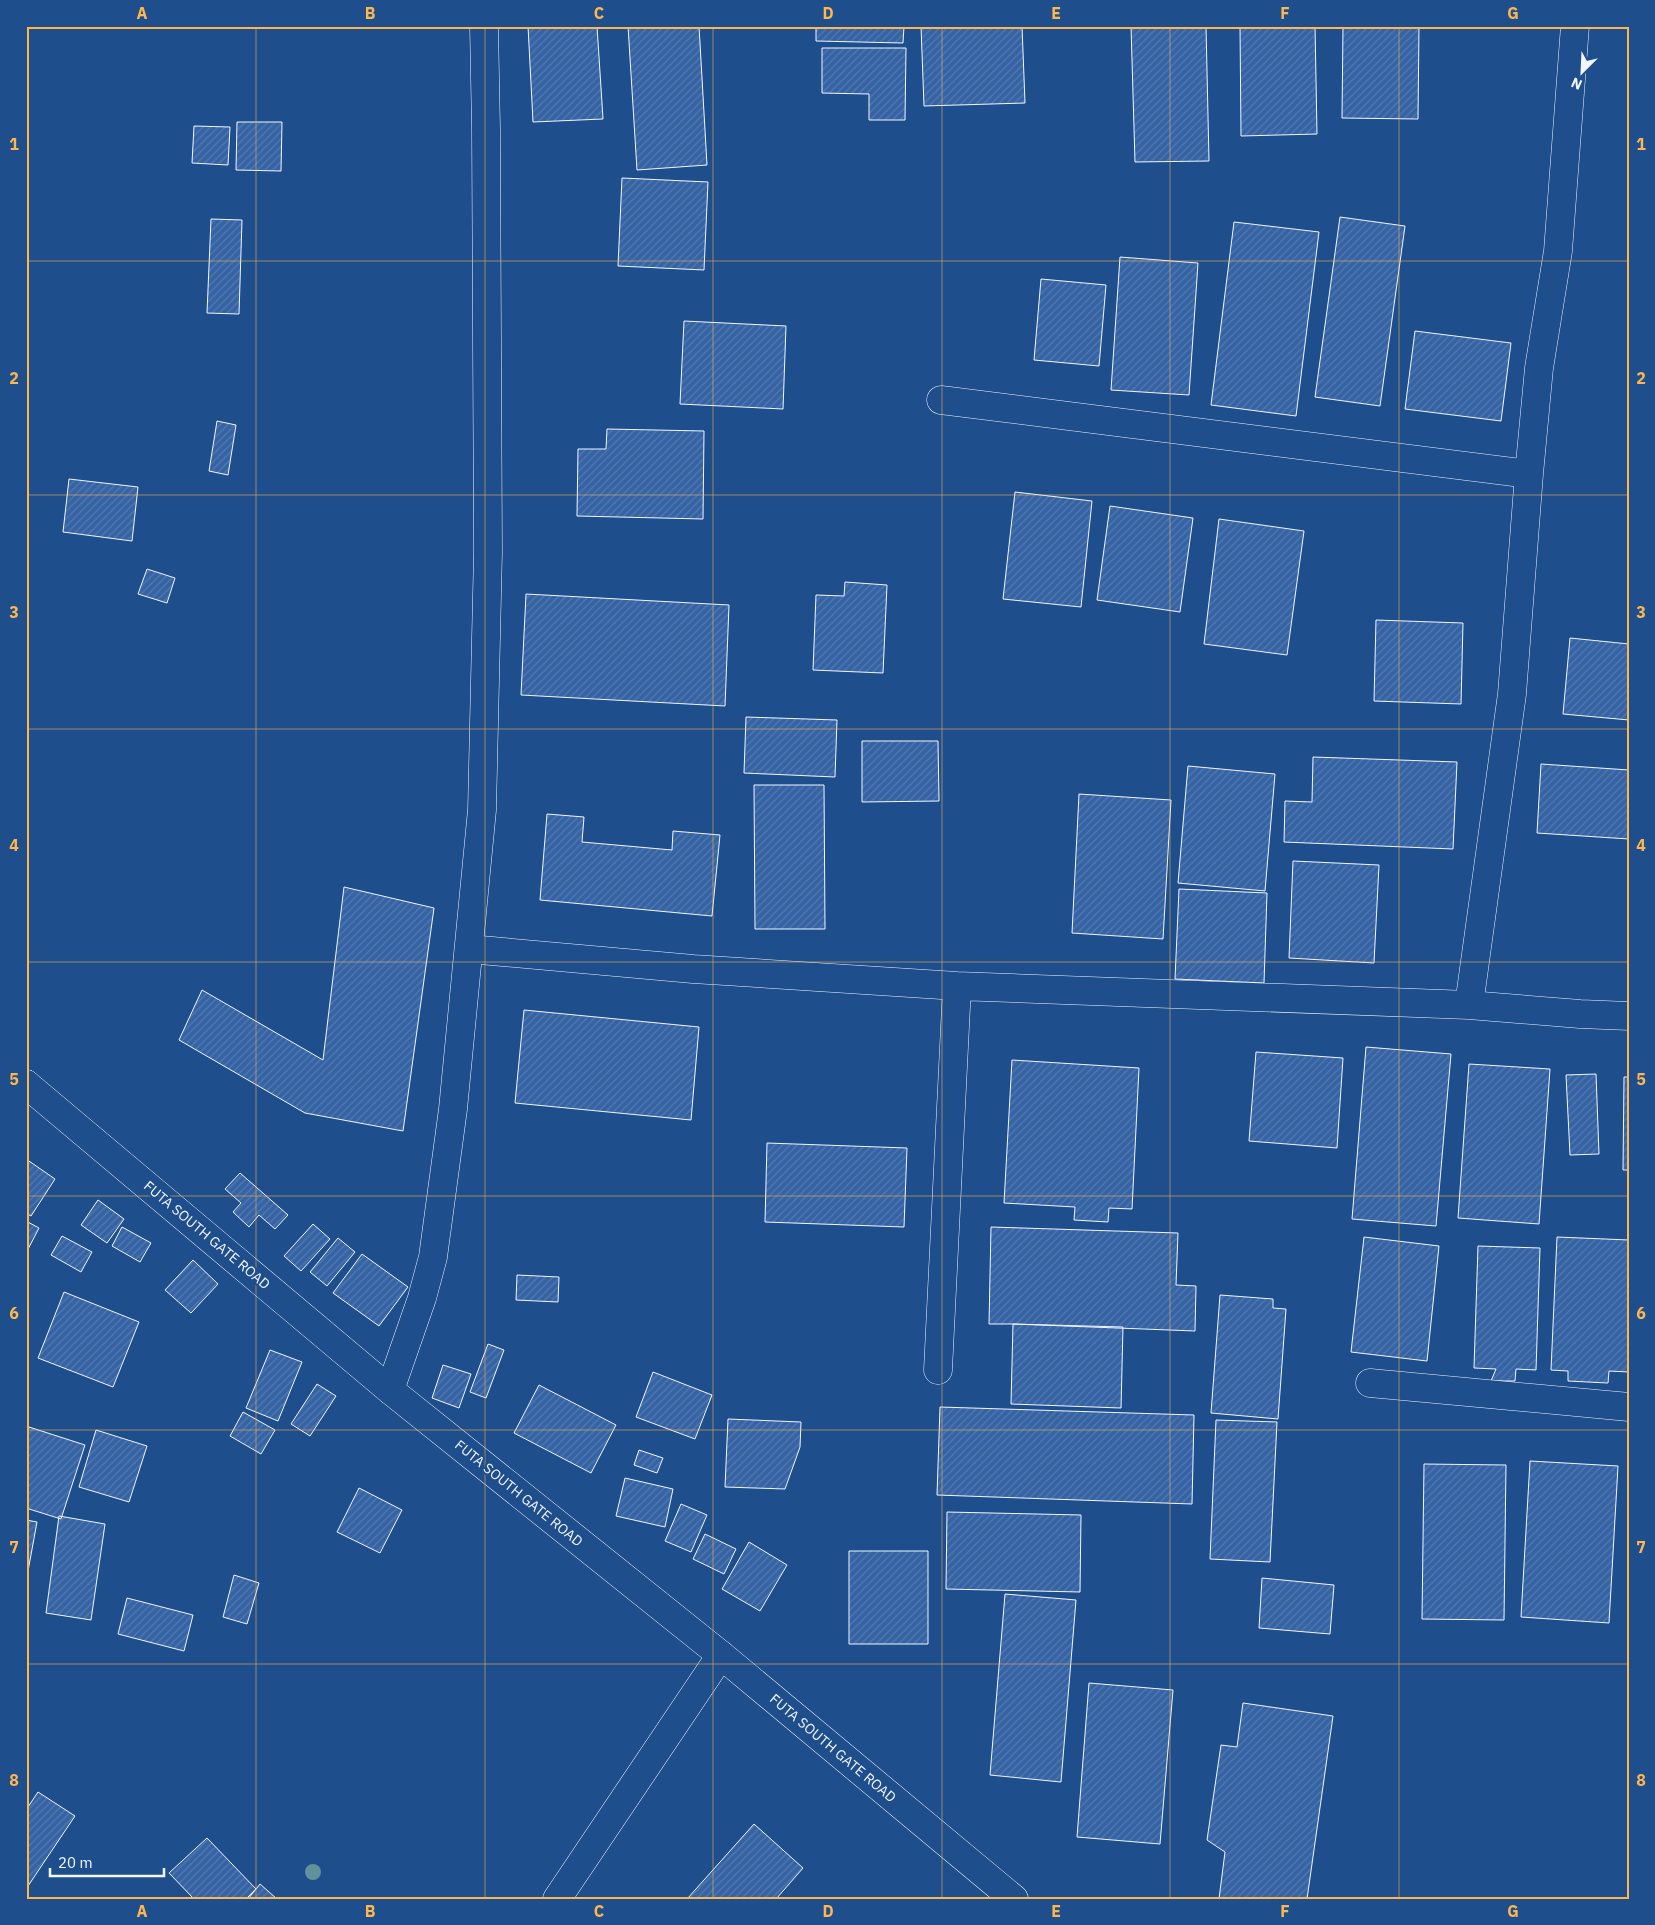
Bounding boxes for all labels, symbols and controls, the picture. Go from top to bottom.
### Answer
text: A [137,3,148,23]
text: B [365,3,376,23]
text: C [594,3,604,23]
text: D [822,3,834,23]
text: E [1051,3,1061,23]
text: F [1280,3,1290,23]
text: G [1507,3,1519,23]
north arrow [1558,48,1608,98]
text: N [1568,74,1585,94]
text: 1 [9,134,19,154]
text: 1 [1636,134,1646,154]
text: 2 [9,368,19,388]
text: 2 [1636,368,1646,388]
text: 3 [9,602,19,622]
text: 3 [1636,602,1646,622]
text: 4 [9,835,19,855]
text: 4 [1636,835,1646,855]
text: 5 [9,1069,19,1089]
text: 5 [1636,1069,1646,1089]
street label: FUTA SOUTH GATE ROAD [140,1177,274,1293]
text: 6 [9,1303,19,1323]
text: 6 [1636,1303,1646,1323]
street label: FUTA SOUTH GATE ROAD [451,1436,587,1550]
text: 7 [9,1537,19,1557]
text: 7 [1636,1537,1646,1557]
street label: FUTA SOUTH GATE ROAD [766,1690,900,1806]
text: 8 [9,1770,19,1790]
text: 8 [1636,1770,1646,1790]
scale bar [50,1845,164,1877]
text: 20 m [58,1853,93,1872]
text: A [137,1901,148,1921]
text: B [365,1901,376,1921]
text: C [594,1901,604,1921]
text: D [822,1901,834,1921]
text: E [1051,1901,1061,1921]
text: F [1280,1901,1290,1921]
text: G [1507,1901,1519,1921]

